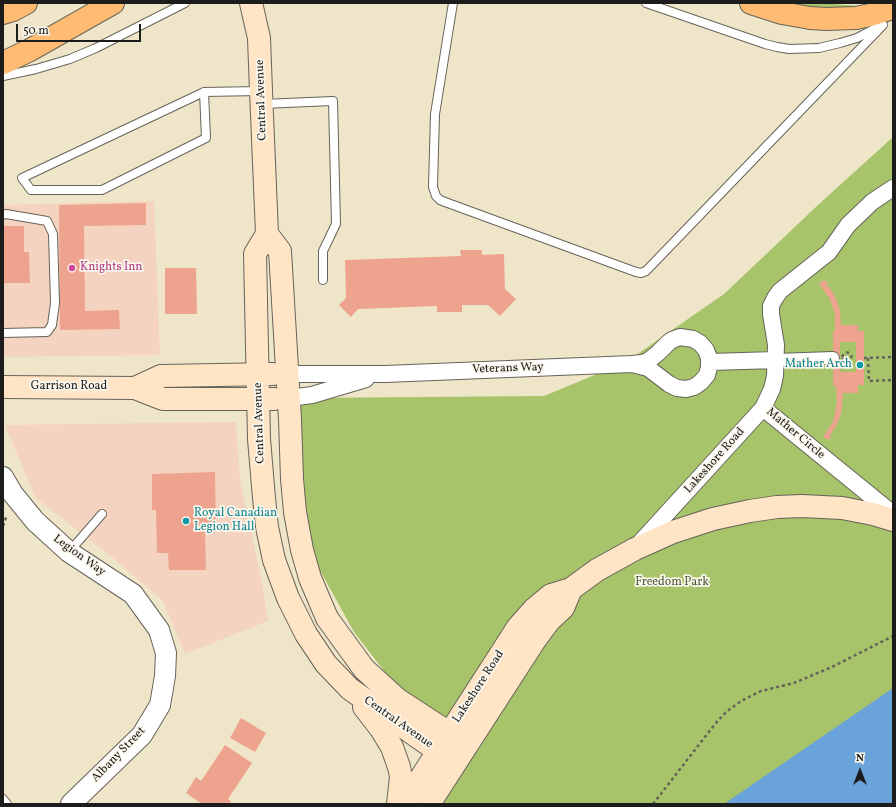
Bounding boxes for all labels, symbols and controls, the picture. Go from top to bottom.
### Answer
scale bar [18,16,143,42]
text: 50 m [23,23,49,39]
street label: Central Avenue [253,59,271,141]
place label: Knights Inn [80,261,143,275]
marker: Knights Inn [67,263,77,273]
place label: Mather Arch [785,358,852,372]
marker: Mather Arch [855,360,865,370]
street label: Veterans Way [472,361,544,377]
street label: Garrison Road [31,380,107,394]
street label: Central Avenue [251,382,269,464]
street label: Mather Circle [763,405,827,463]
street label: Lakeshore Road [682,425,748,497]
place label: Royal Canadian Legion Hall [194,507,277,535]
marker: Royal Canadian Legion Hall [181,516,191,526]
street label: Legion Way [50,532,108,580]
park label: Freedom Park [635,576,709,590]
street label: Lakeshore Road [450,648,508,726]
street label: Central Avenue [361,694,435,752]
street label: Albany Street [89,724,149,786]
north arrow [840,751,880,791]
text: N [856,751,864,766]

